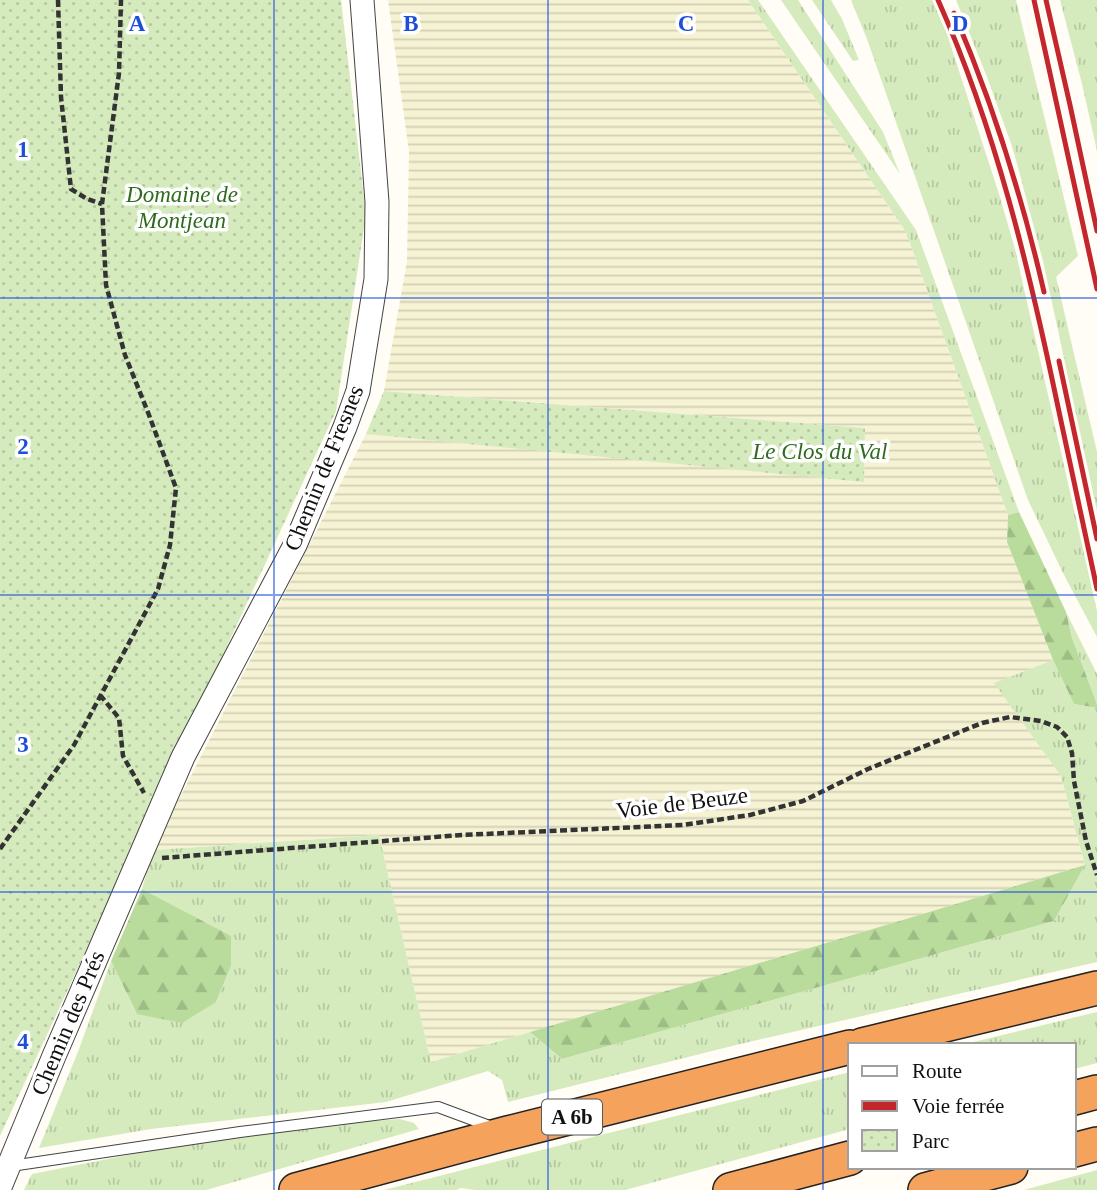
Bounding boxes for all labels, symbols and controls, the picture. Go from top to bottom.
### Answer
text: A [129,11,146,36]
text: B [403,11,419,36]
text: C [678,11,694,36]
text: D [952,11,968,36]
text: 1 [17,137,29,162]
park label: Domaine de Montjean [125,182,238,233]
street label: Chemin de Fresnes [279,382,369,554]
text: 2 [17,434,29,459]
park label: Le Clos du Val [752,439,887,464]
text: 3 [17,732,29,757]
street label: Voie de Beuze [615,783,749,823]
street label: Chemin des Prés [26,947,110,1099]
text: 4 [17,1029,29,1054]
legend [848,1043,1076,1169]
text: Route [912,1059,962,1083]
text: Voie ferrée [912,1094,1004,1118]
road number: A 6b [542,1100,602,1134]
text: Parc [912,1129,949,1153]

